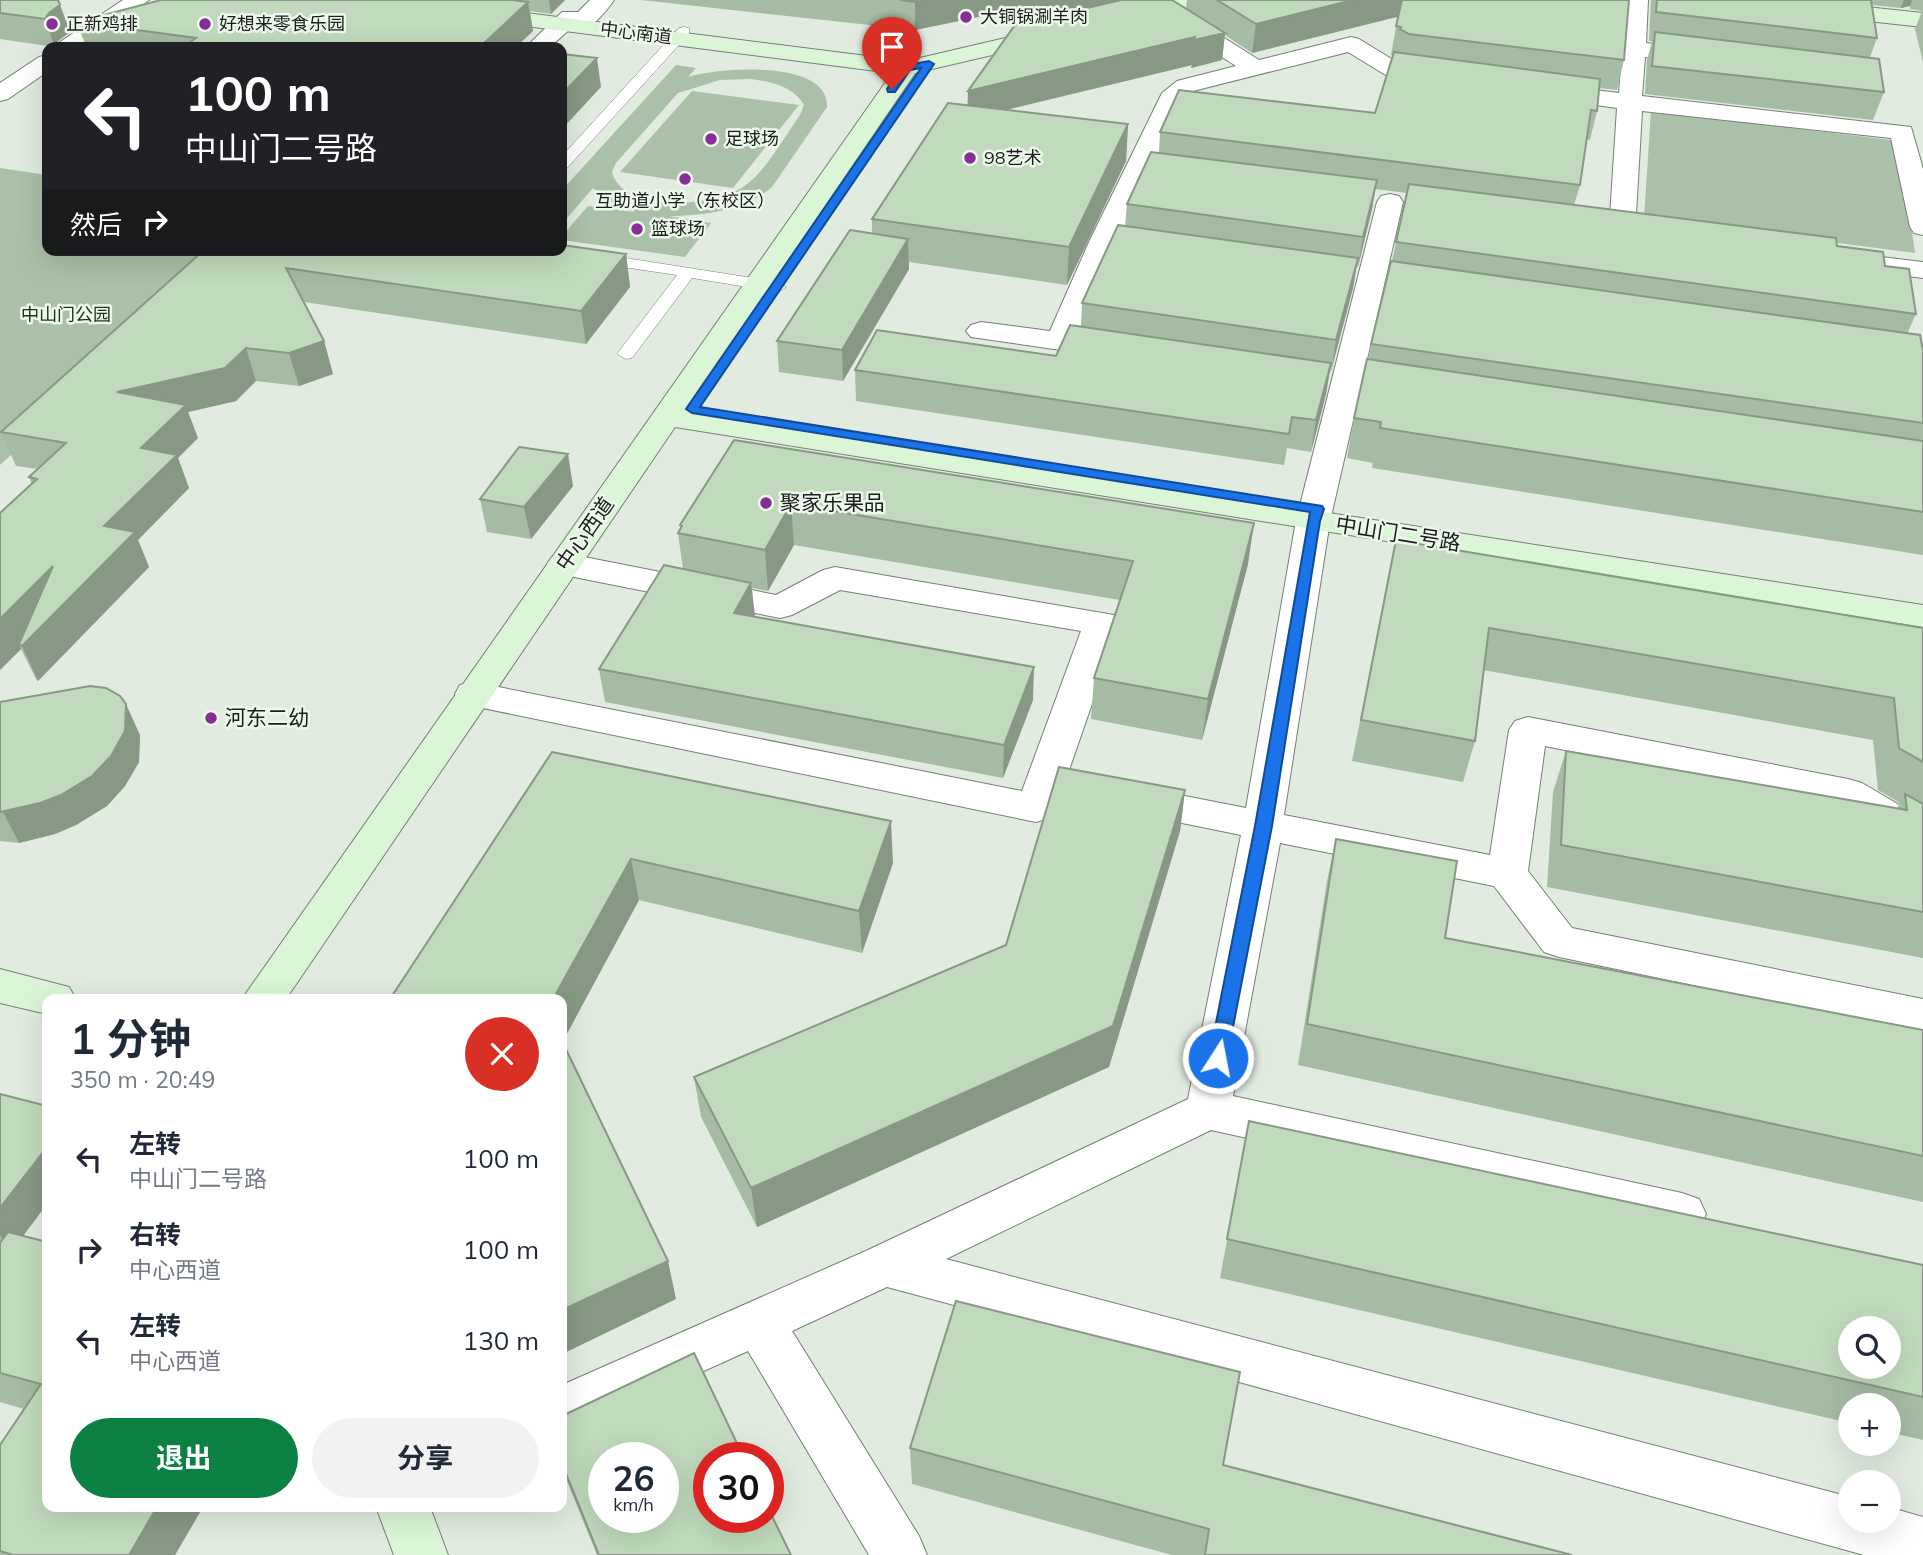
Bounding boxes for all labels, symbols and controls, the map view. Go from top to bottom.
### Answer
place label: 大铜锅涮羊肉 [980,5,1088,28]
marker: 大铜锅涮羊肉 [958,9,974,25]
place label: 正新鸡排 [66,12,138,35]
place label: 好想来零食乐园 [219,12,345,35]
marker: 正新鸡排 [44,16,60,32]
marker: 好想来零食乐园 [197,16,213,32]
street label: 中心南道 [599,17,673,48]
pin [862,17,922,89]
icon: arrive [873,28,911,66]
text: 100 m [185,62,331,123]
icon: left [70,70,161,161]
place label: 足球场 [725,127,779,150]
text: 中山门二号路 [185,128,377,168]
marker: 足球场 [703,131,719,147]
place label: 98艺术 [984,146,1042,169]
marker: 98艺术 [962,150,978,166]
marker: 互助道小学（东校区） [677,171,693,187]
place label: 互助道小学（东校区） [595,189,775,212]
icon: right [136,203,174,241]
text: 然后 [70,208,122,241]
place label: 篮球场 [651,217,705,240]
marker: 篮球场 [629,221,645,237]
park label: 中山门公园 [21,303,111,326]
place label: 聚家乐果品 [780,489,885,515]
street label: 中心西道 [549,492,619,575]
marker: 聚家乐果品 [758,495,774,511]
street label: 中山门二号路 [1334,510,1462,556]
place label: 河东二幼 [225,704,309,730]
marker: 河东二幼 [203,710,219,726]
text: 1 分钟 [70,1012,191,1065]
button: close [465,1017,539,1091]
position arrow [1181,1021,1255,1095]
text: 350 m · 20:49 [70,1065,215,1094]
text: 左转 [129,1127,181,1160]
icon: left [70,1140,108,1178]
text: 100 m [463,1142,539,1175]
text: 中山门二号路 [129,1164,267,1193]
text: 右转 [129,1218,181,1251]
icon: right [70,1231,108,1269]
text: 100 m [463,1233,539,1266]
text: 中心西道 [129,1255,221,1284]
text: 左转 [129,1309,181,1342]
map controls [1838,1316,1901,1533]
button: search [1838,1316,1901,1379]
icon: left [70,1322,108,1360]
text: 130 m [463,1324,539,1357]
text: 中心西道 [129,1346,221,1375]
button: + [1838,1393,1901,1456]
button: 退出 [70,1418,298,1498]
button: 分享 [312,1418,539,1498]
speed limit sign: 30 [693,1442,784,1533]
text: 26 [612,1456,655,1500]
button: − [1838,1470,1901,1533]
text: km/h [613,1493,654,1516]

